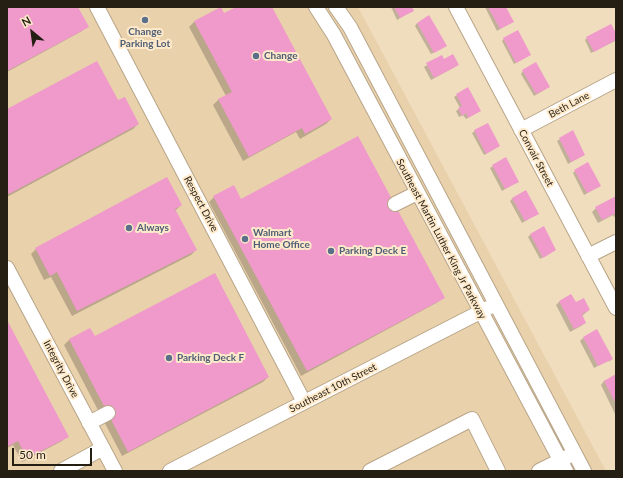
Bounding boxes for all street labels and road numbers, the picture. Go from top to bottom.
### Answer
street label: Beth Lane [547,89,591,121]
street label: Convair Street [516,128,556,188]
street label: Southeast Martin Luther King Jr Parkway [394,157,488,321]
street label: Respect Drive [181,174,221,234]
street label: Integrity Drive [41,338,81,400]
street label: Southeast 10th Street [287,361,379,415]

